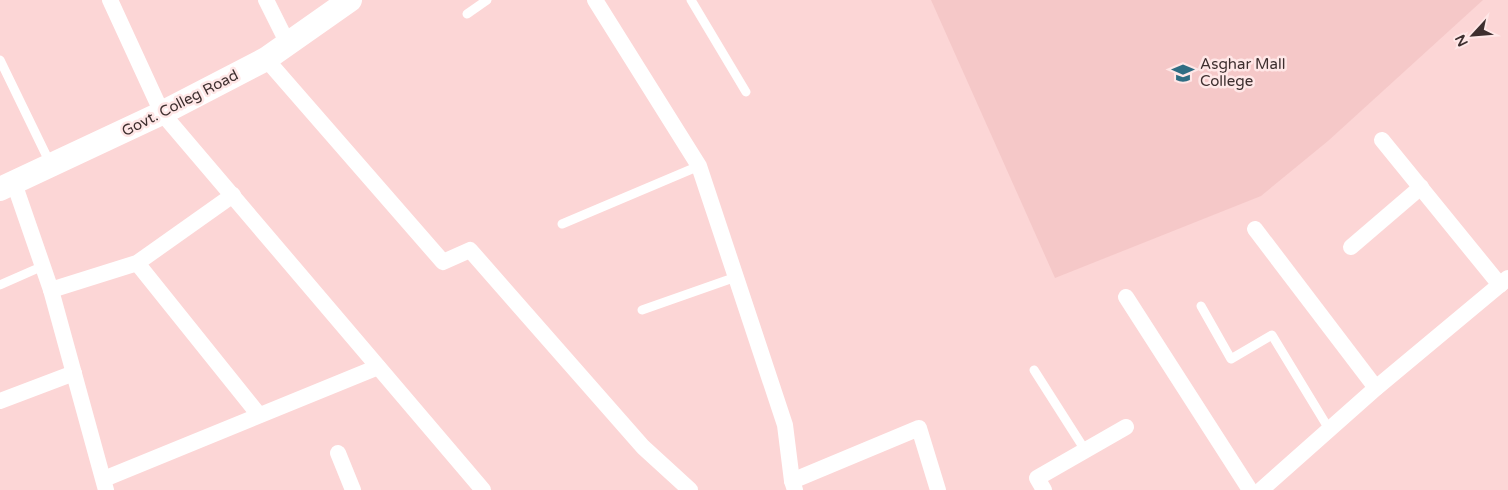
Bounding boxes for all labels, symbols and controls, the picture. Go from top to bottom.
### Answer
north arrow [1448,10,1498,60]
text: N [1452,32,1472,49]
place label: Asghar Mall College [1200,55,1285,90]
school or university icon: Asghar Mall College [1170,60,1196,86]
street label: Govt. Colleg Road [119,66,241,140]

